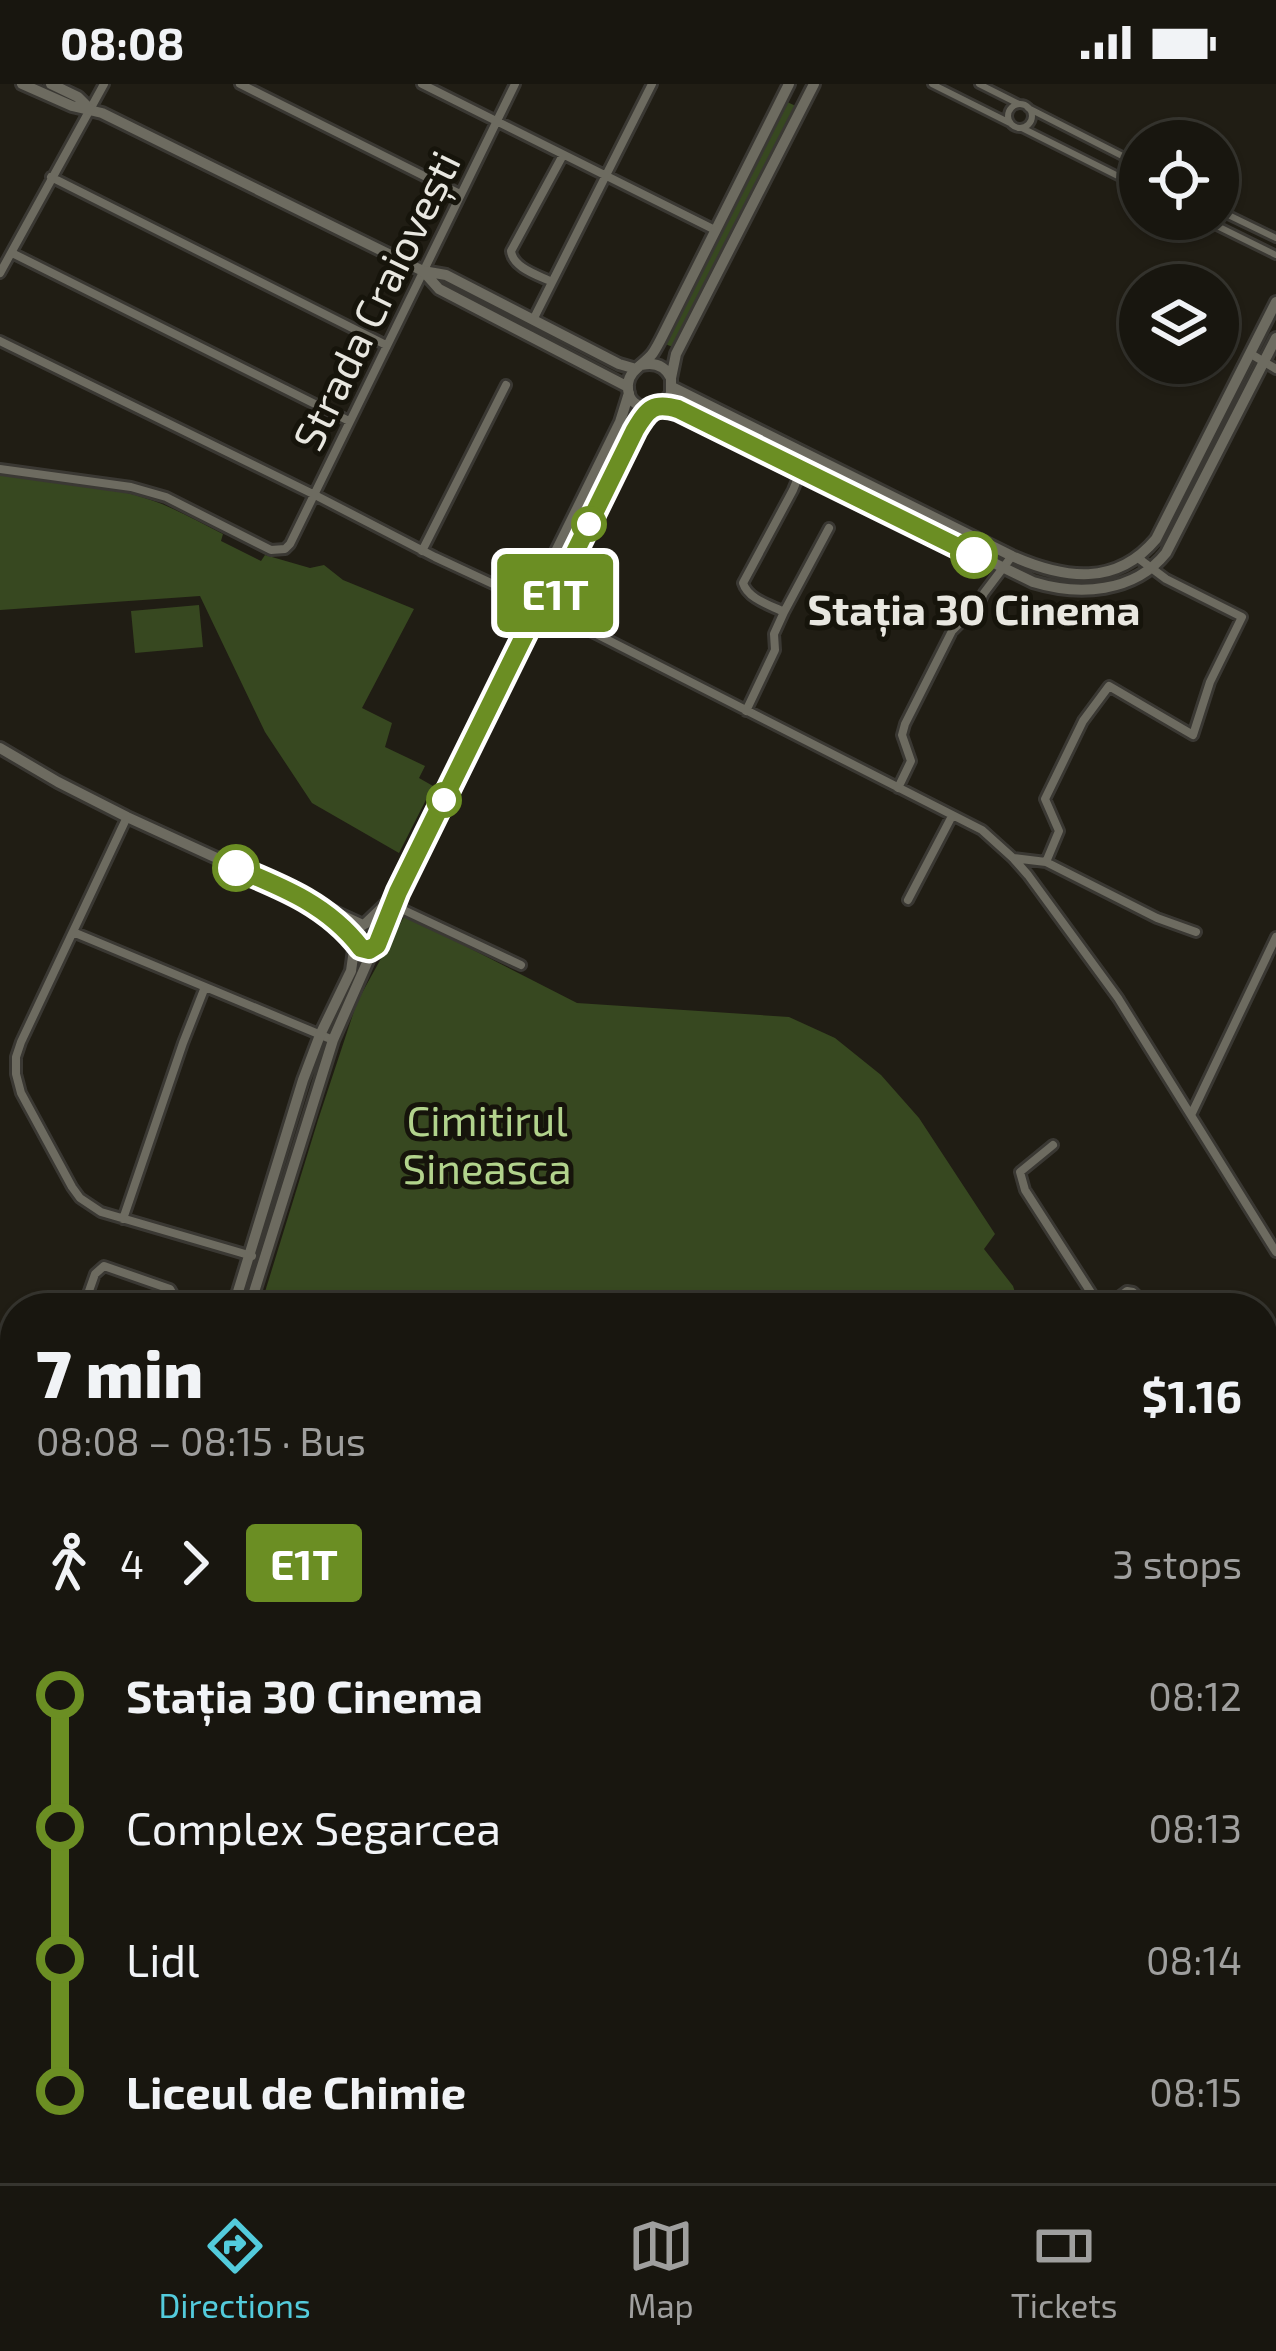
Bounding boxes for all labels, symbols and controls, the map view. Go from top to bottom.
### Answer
text: 08:08 [60,15,184,69]
map controls [1119,120,1239,384]
button: locate [1119,120,1239,240]
street label: Strada Craiovești [281,143,472,459]
button: layers [1119,264,1239,384]
unlabelled marker [573,508,605,540]
marker: Stația 30 Cinema [952,533,996,577]
line badge: E1T [486,554,624,632]
text: E1T [521,568,589,618]
place label: Stația 30 Cinema [807,583,1141,637]
unlabelled marker [428,784,460,816]
unlabelled marker [214,846,258,890]
park label: Cimitirul Sineasca [403,1094,571,1192]
text: 7 min [36,1332,203,1411]
text: $1.16 [1141,1368,1242,1422]
text: 08:08 – 08:15 · Bus [36,1417,366,1464]
icon: walk [36,1530,102,1596]
icon: forward [162,1530,228,1596]
text: E1T [270,1538,338,1588]
text: 4 [120,1540,144,1587]
text: 3 stops [1112,1540,1242,1587]
text: Stația 30 Cinema [126,1668,483,1722]
text: 08:12 [1148,1672,1242,1719]
text: Complex Segarcea [126,1800,501,1854]
text: 08:13 [1148,1804,1242,1851]
text: Lidl [126,1932,199,1986]
text: 08:14 [1146,1936,1242,1983]
text: Liceul de Chimie [126,2064,466,2118]
text: 08:15 [1149,2068,1242,2115]
tab: Directions [158,2213,311,2325]
tab: Map [628,2213,694,2325]
tab: Tickets [1011,2213,1118,2325]

